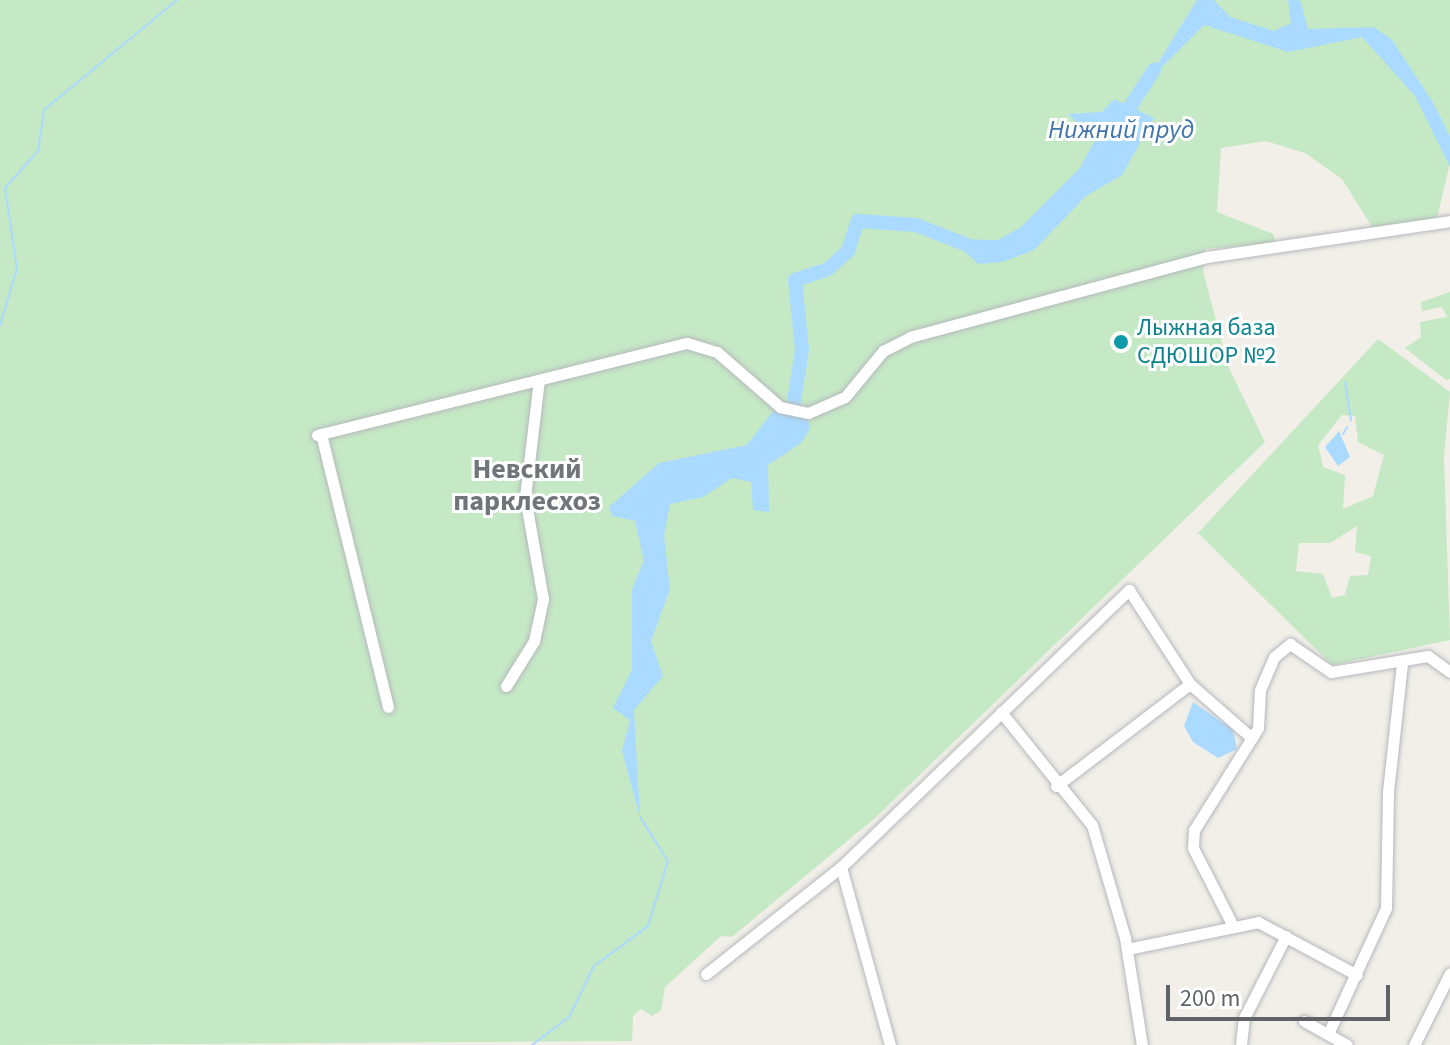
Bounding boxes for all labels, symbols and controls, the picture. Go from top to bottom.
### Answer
water label: Нижний пруд [1048,114,1194,146]
place label: Лыжная база СДЮШОР №2 [1137,314,1276,370]
marker: Лыжная база СДЮШОР №2 [1112,333,1130,351]
district label: Невский парклесхоз [453,452,601,518]
scale bar [1170,969,1394,1019]
text: 200 m [1180,981,1240,1016]

